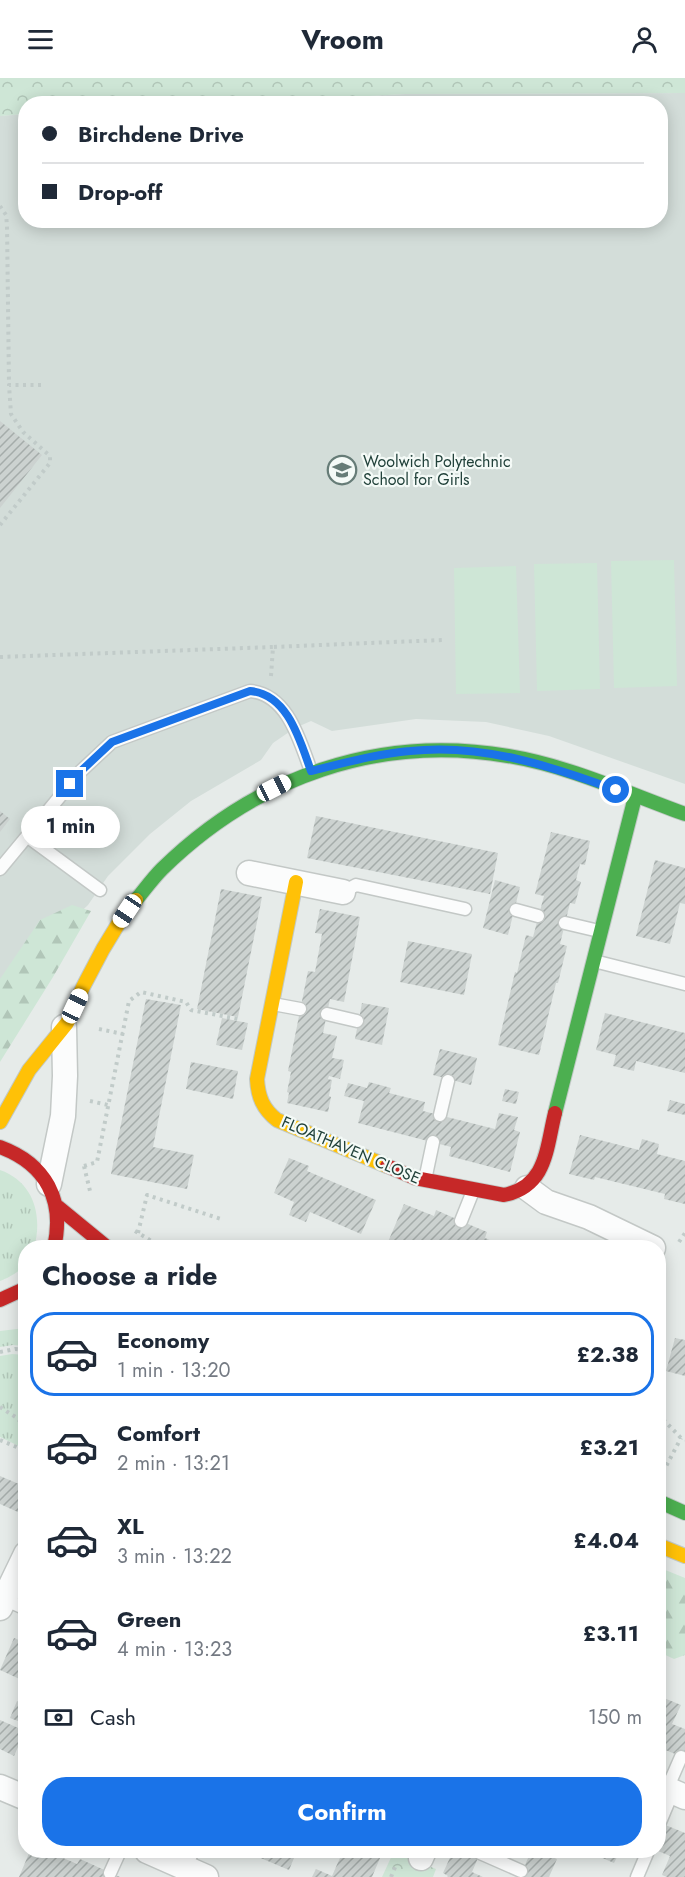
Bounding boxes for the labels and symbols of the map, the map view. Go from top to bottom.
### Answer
place label: Woolwich Polytechnic School for Girls [363,450,511,491]
school or university icon: Woolwich Polytechnic School for Girls [326,454,358,486]
route end [56,770,83,797]
car [254,772,294,804]
route start [602,776,629,803]
callout: 1 min [20,805,119,847]
car [109,891,145,931]
car [59,986,91,1026]
street label: FLOATHAVEN CLOSE [278,1110,424,1190]

